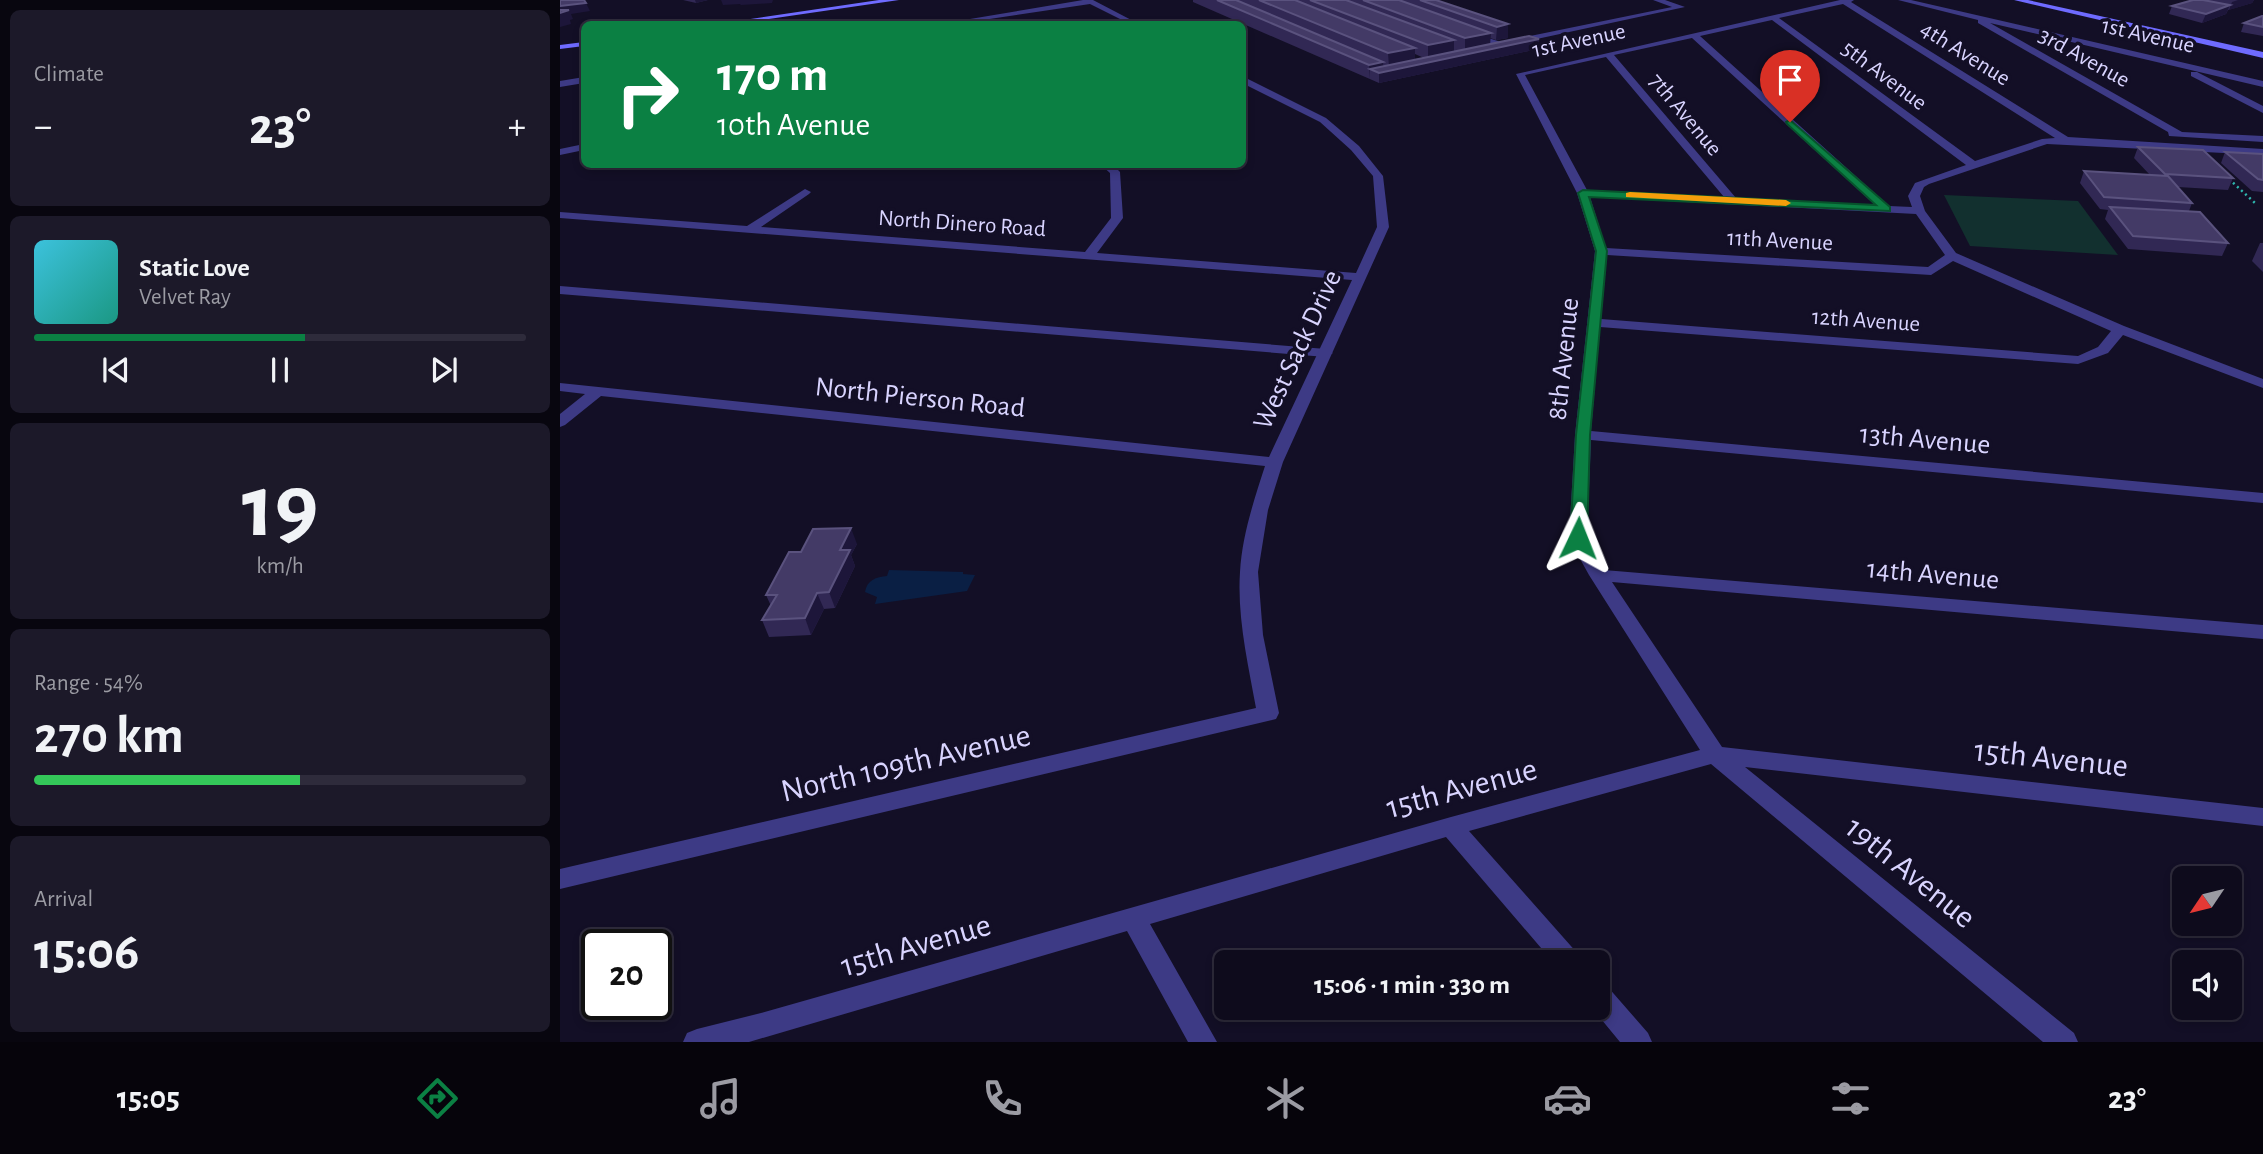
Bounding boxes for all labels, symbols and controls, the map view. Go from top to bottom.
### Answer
street label: 1st Avenue [2099,14,2197,58]
street label: 4th Avenue [1916,17,2014,91]
street label: 1st Avenue [1530,20,1628,62]
street label: 3rd Avenue [2035,24,2133,92]
street label: 5th Avenue [1837,37,1931,115]
icon: right [602,49,693,140]
pin [1760,50,1820,122]
text: 170 m [717,51,828,100]
icon: arrive [1771,61,1809,99]
text: Climate [34,63,104,86]
street label: 7th Avenue [1644,69,1726,161]
text: 23° [249,101,311,153]
text: − [34,108,52,146]
text: + [508,108,526,146]
text: 10th Avenue [717,109,870,141]
street label: North Dinero Road [877,207,1047,241]
street label: 11th Avenue [1726,227,1834,255]
text: Static Love [139,255,250,281]
street label: West Sack Drive [1249,266,1347,434]
text: Velvet Ray [139,286,231,309]
street label: 8th Avenue [1544,296,1584,422]
street label: 12th Avenue [1811,306,1921,336]
icon: previous [97,351,135,389]
icon: pause [261,351,299,389]
icon: next [425,351,463,389]
street label: North Pierson Road [814,373,1026,423]
street label: 13th Avenue [1859,420,1991,460]
text: 19 [242,462,318,553]
position arrow [1541,501,1615,575]
text: km/h [256,555,304,578]
street label: 14th Avenue [1866,555,2000,595]
text: Range · 54% [34,672,143,695]
text: 270 km [34,710,184,762]
street label: North 109th Avenue [778,719,1034,809]
street label: 15th Avenue [1972,735,2130,783]
street label: 15th Avenue [1383,753,1541,825]
street label: 19th Avenue [1839,811,1981,935]
north arrow [2172,866,2242,936]
map controls [2172,866,2242,1020]
text: Arrival [34,888,93,911]
street label: 15th Avenue [837,909,995,983]
text: 15:06 [34,926,139,978]
speed limit sign: 20 [581,929,672,1020]
button: sound [2172,950,2242,1020]
text: 15:06 · 1 min · 330 m [1314,972,1510,998]
icon: directions [413,1074,462,1123]
icon: music [696,1074,745,1123]
icon: phone [978,1074,1027,1123]
icon: climate [1261,1074,1310,1123]
icon: car [1543,1074,1592,1123]
icon: filters [1826,1074,1875,1123]
text: 15:05 [117,1082,180,1114]
text: 23° [2108,1082,2146,1114]

